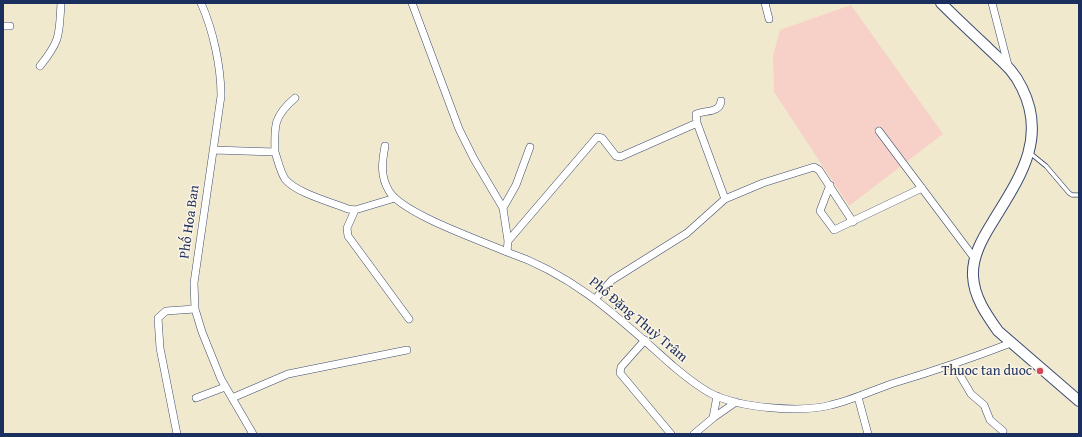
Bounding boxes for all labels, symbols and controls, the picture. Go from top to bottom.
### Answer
street label: Phố Hoa Ban [177,184,203,260]
street label: Phố Đặng Thuỳ Trâm [585,274,691,366]
place label: Thuoc tan duoc [941,363,1032,379]
marker: Thuoc tan duoc [1035,366,1045,376]

